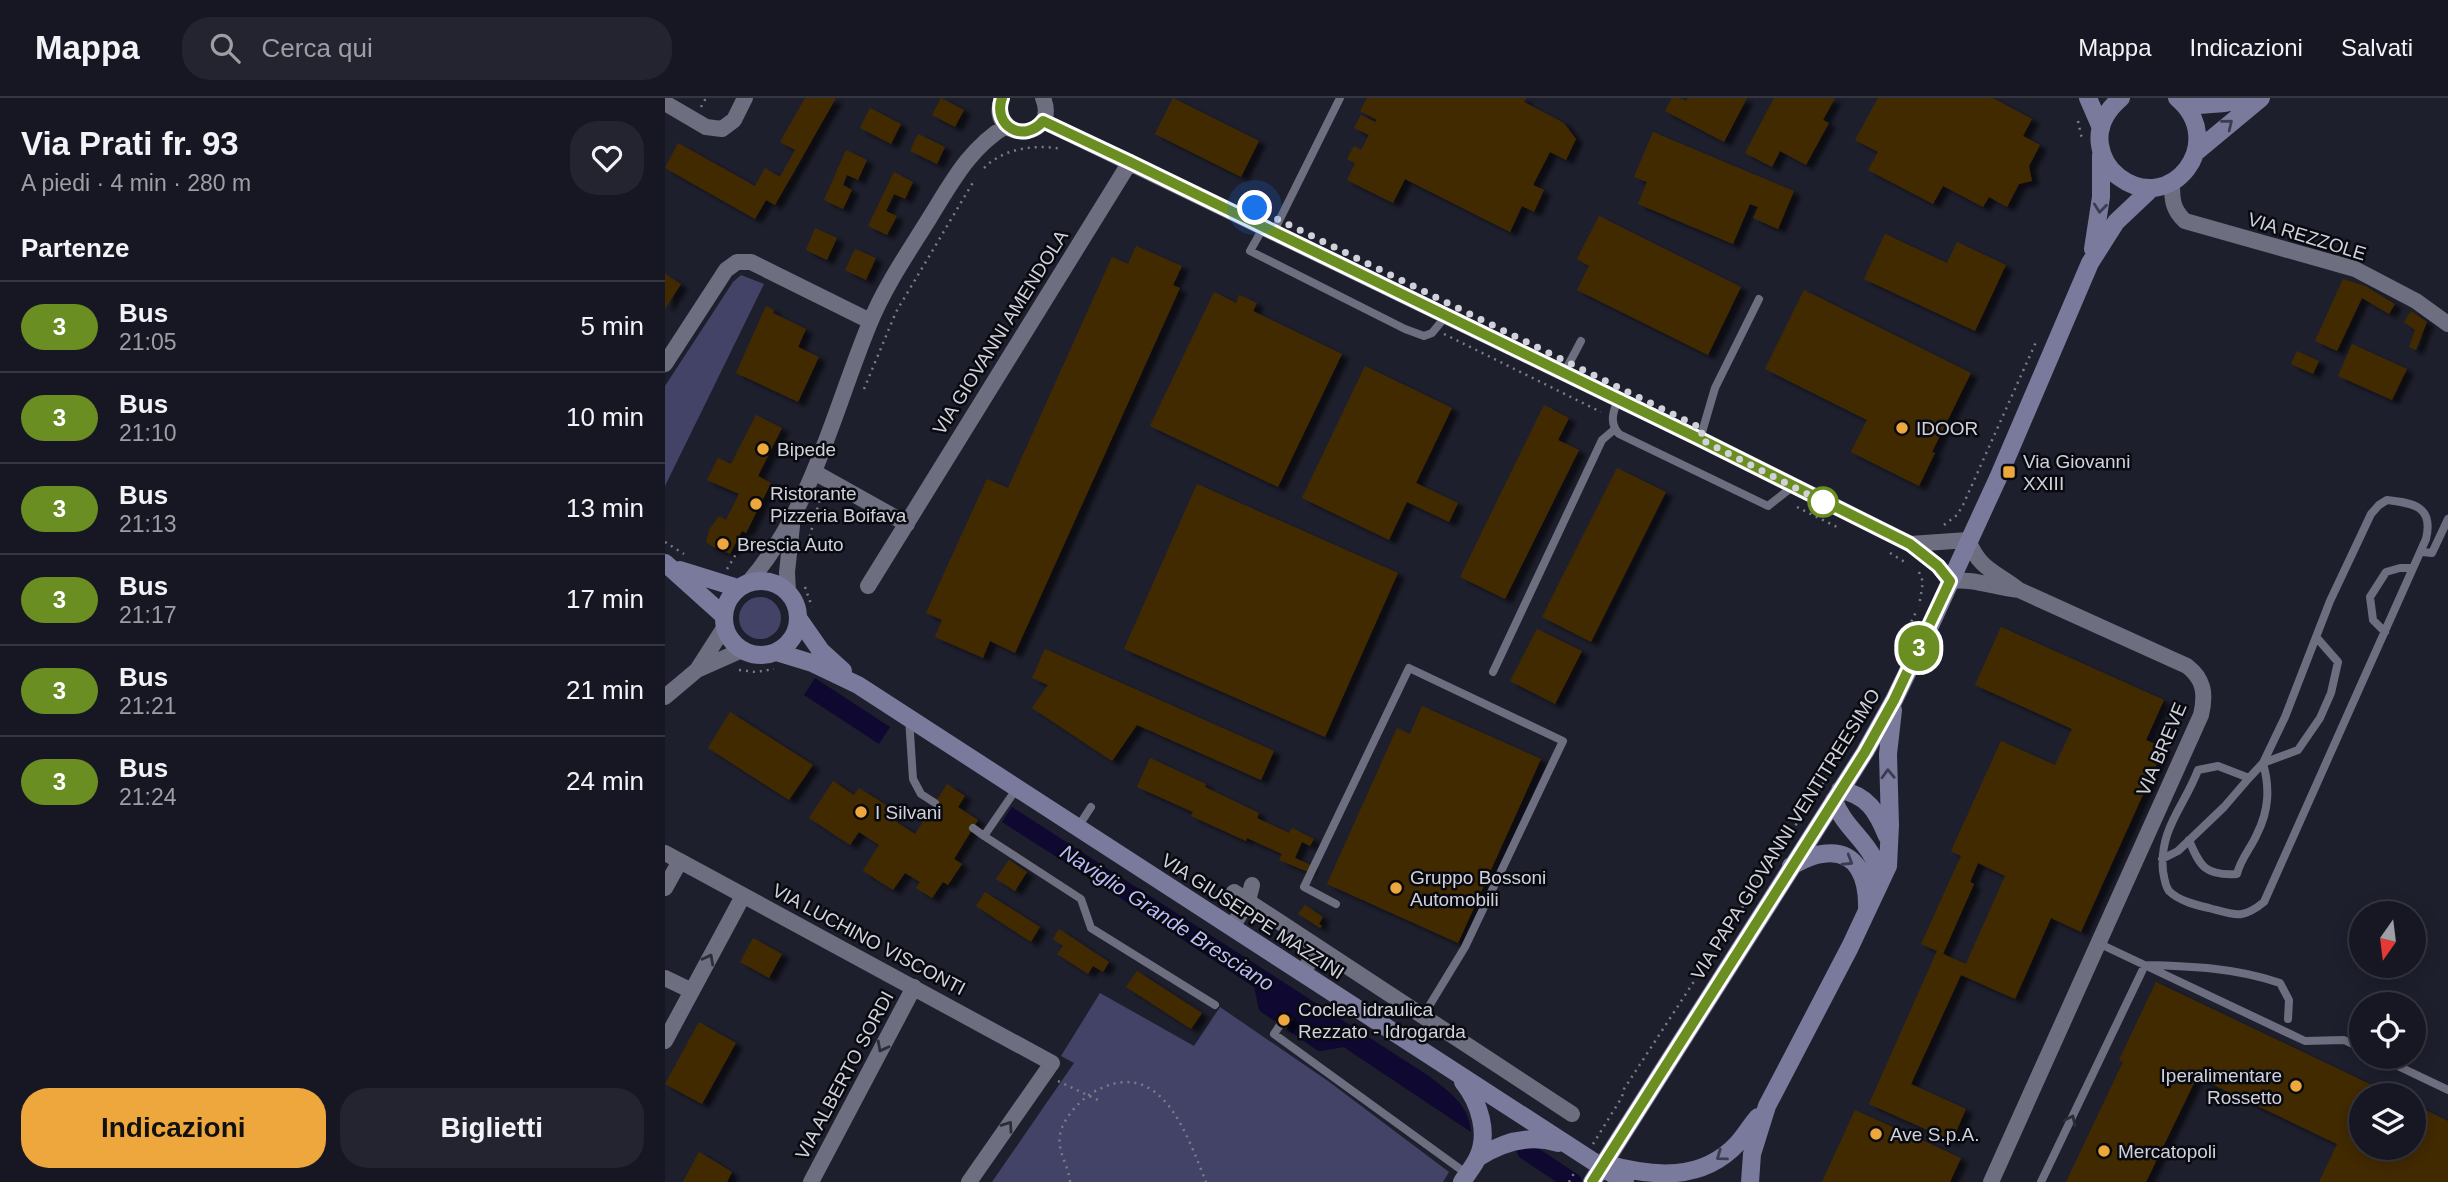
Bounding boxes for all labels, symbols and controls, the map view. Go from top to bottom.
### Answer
search box [182,17,672,80]
text: Mappa [35,29,140,66]
icon: search [206,29,244,67]
text: Cerca qui [262,33,373,63]
text: Mappa [2078,34,2152,61]
text: Indicazioni [2190,34,2303,61]
text: Salvati [2341,34,2413,61]
one-way arrow [2221,120,2233,133]
button: heart [570,121,644,195]
text: Via Prati fr. 93 [21,125,239,162]
text: A piedi · 4 min · 280 m [21,170,251,196]
your location [1237,190,1272,225]
one-way arrow [2092,202,2107,214]
street label: VIA REZZOLE [2245,209,2368,264]
street label: VIA GIOVANNI AMENDOLA [929,226,1072,438]
text: Partenze [21,233,129,263]
text: Bus [119,298,168,328]
text: 5 min [580,311,644,341]
text: 3 [53,313,66,340]
text: 21:05 [119,329,177,355]
text: Bus [119,389,168,419]
text: 10 min [566,402,644,432]
text: 3 [53,404,66,431]
place label: IDOOR [1916,418,1978,439]
text: 21:10 [119,420,177,446]
marker: IDOOR [1894,420,1910,436]
place label: Bipede [777,439,836,460]
marker: Bipede [755,441,771,457]
place label: Via Giovanni XXIII [2023,451,2130,494]
marker: Via Giovanni XXIII [2001,464,2017,480]
text: Bus [119,480,168,510]
place label: Ristorante Pizzeria Boifava [770,483,907,526]
unlabelled marker [1808,487,1838,517]
text: 13 min [566,493,644,523]
text: 3 [53,495,66,522]
marker: Ristorante Pizzeria Boifava [748,496,764,512]
text: 21:13 [119,511,177,537]
place label: Brescia Auto [737,534,844,555]
marker: Brescia Auto [715,536,731,552]
text: Bus [119,571,168,601]
text: 17 min [566,584,644,614]
text: 3 [53,586,66,613]
text: 21:17 [119,602,177,628]
line badge: 3 [1896,625,1942,671]
text: 3 [1912,634,1926,661]
text: Bus [119,662,168,692]
text: 21 min [566,675,644,705]
text: 3 [53,677,66,704]
street label: VIA PAPA GIOVANNI VENTITREESIMO [1687,685,1884,984]
text: 21:21 [119,693,177,719]
street label: VIA BREVE [2132,699,2191,799]
text: Bus [119,753,168,783]
text: 24 min [566,766,644,796]
text: 3 [53,768,66,795]
one-way arrow [1881,768,1896,779]
text: 21:24 [119,784,177,810]
place label: I Silvani [875,802,942,823]
marker: I Silvani [853,804,869,820]
water label: Naviglio Grande Bresciano [1056,840,1279,995]
street label: VIA GIUSEPPE MAZZINI [1158,850,1348,983]
one-way arrow [1840,853,1853,866]
place label: Gruppo Bossoni Automobili [1410,867,1546,910]
street label: VIA LUCHINO VISCONTI [769,880,969,999]
marker: Gruppo Bossoni Automobili [1388,880,1404,896]
north arrow [2349,901,2425,978]
map controls [2349,901,2426,1160]
one-way arrow [701,954,714,966]
street label: VIA ALBERTO SORDI [791,988,898,1163]
button: locate [2349,992,2426,1069]
place label: Coclea idraulica Rezzato - Idrogarda [1298,999,1466,1042]
marker: Coclea idraulica Rezzato - Idrogarda [1276,1012,1292,1028]
one-way arrow [877,1040,891,1052]
place label: Iperalimentare Rossetto [2161,1065,2282,1108]
marker: Iperalimentare Rossetto [2288,1078,2304,1094]
button: layers [2349,1083,2426,1160]
button: Indicazioni [21,1088,326,1168]
button: Biglietti [340,1088,644,1168]
one-way arrow [2063,1115,2077,1127]
one-way arrow [1000,1121,1012,1134]
place label: Ave S.p.A. [1890,1124,1979,1145]
marker: Ave S.p.A. [1868,1126,1884,1142]
place label: Mercatopoli [2118,1141,2216,1162]
marker: Mercatopoli [2096,1143,2112,1159]
one-way arrow [1716,1148,1729,1160]

